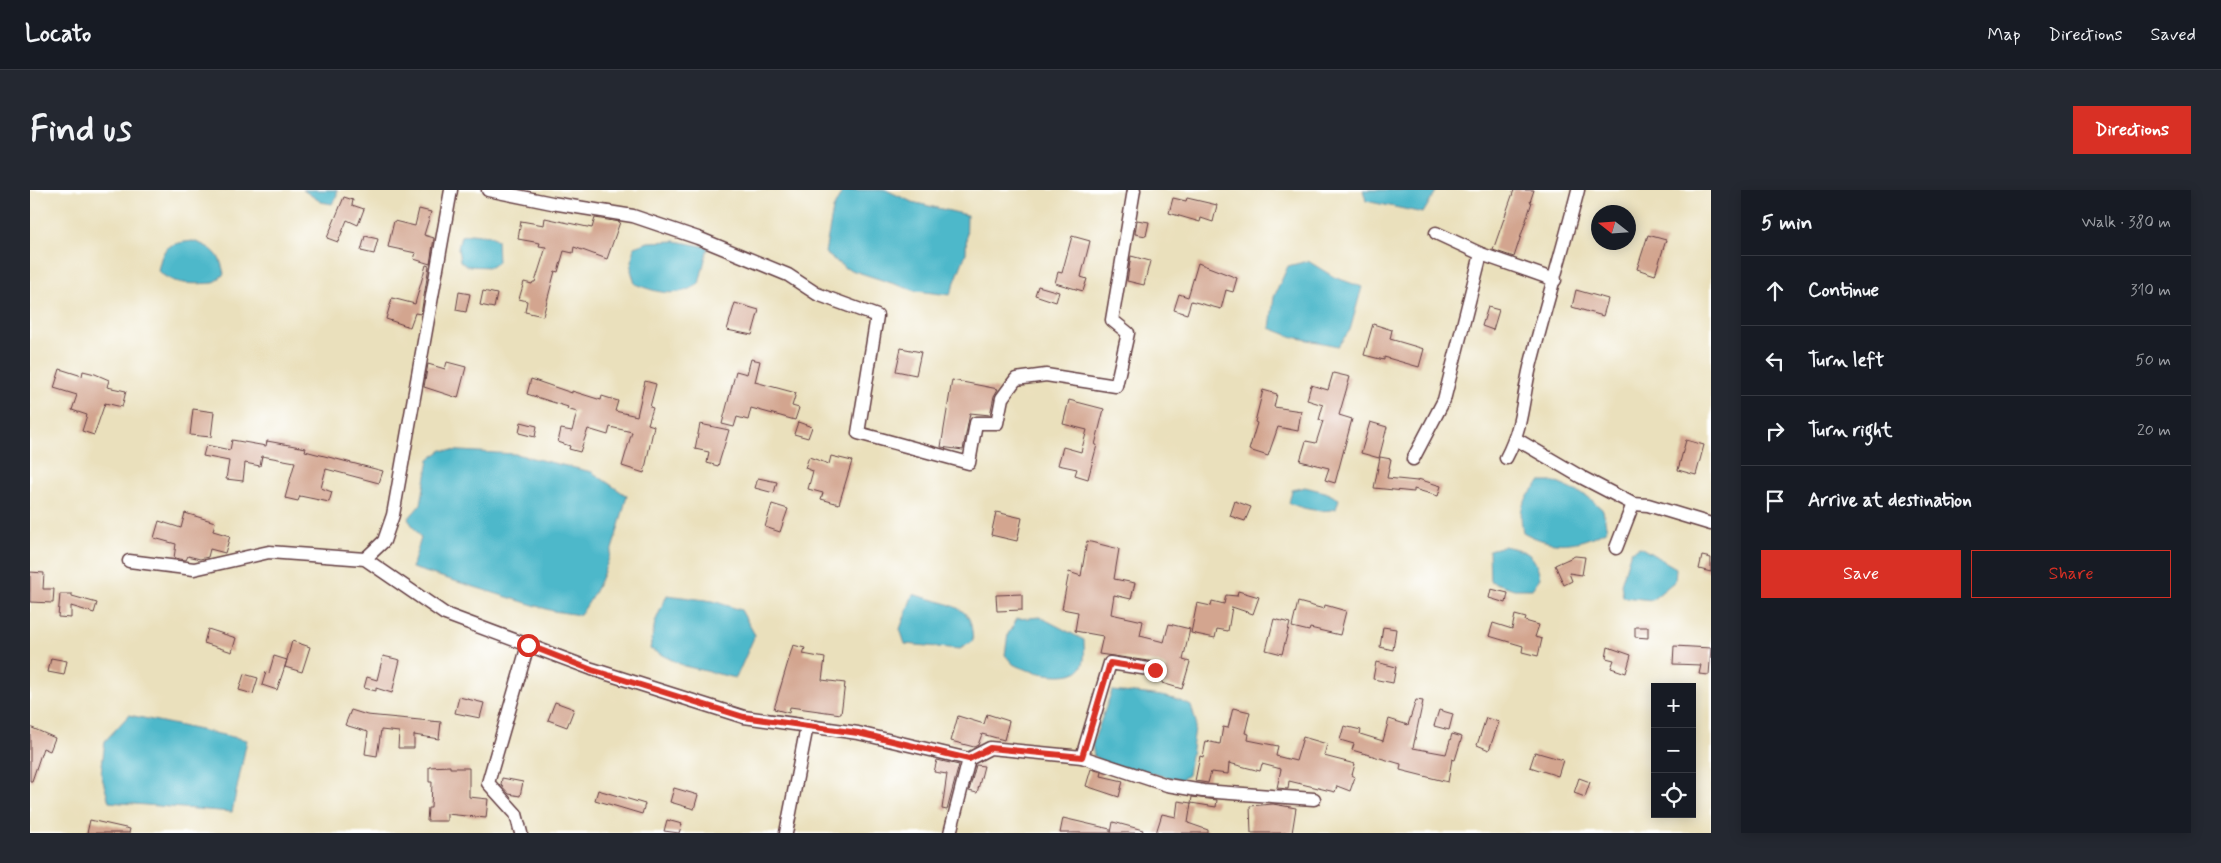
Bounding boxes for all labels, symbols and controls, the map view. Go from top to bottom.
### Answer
text: Locato [25,19,91,50]
text: Map [1988,23,2021,47]
text: Directions [2049,23,2123,47]
text: Saved [2151,23,2196,47]
button: Directions [2073,106,2191,154]
text: Find us [30,107,132,153]
north arrow [1591,205,1636,250]
text: 5 min [1761,209,1813,237]
text: Walk · 380 m [2081,212,2171,233]
icon: ahead [1761,277,1789,305]
text: Continue [1808,278,1879,303]
text: 310 m [2130,280,2171,301]
icon: left [1761,347,1789,375]
text: Turn left [1808,348,1884,373]
text: 50 m [2135,350,2171,371]
icon: right [1761,417,1789,445]
text: Turn right [1808,418,1892,443]
text: 20 m [2137,420,2171,441]
icon: arrive [1761,487,1789,515]
text: Arrive at destination [1808,488,1972,513]
button: Save [1761,550,1961,598]
button: Share [1971,550,2171,598]
route start [517,634,540,657]
route end [1144,659,1167,682]
map controls [1651,683,1696,818]
button: + [1651,683,1696,728]
button: − [1651,728,1696,773]
button: locate [1651,773,1696,818]

